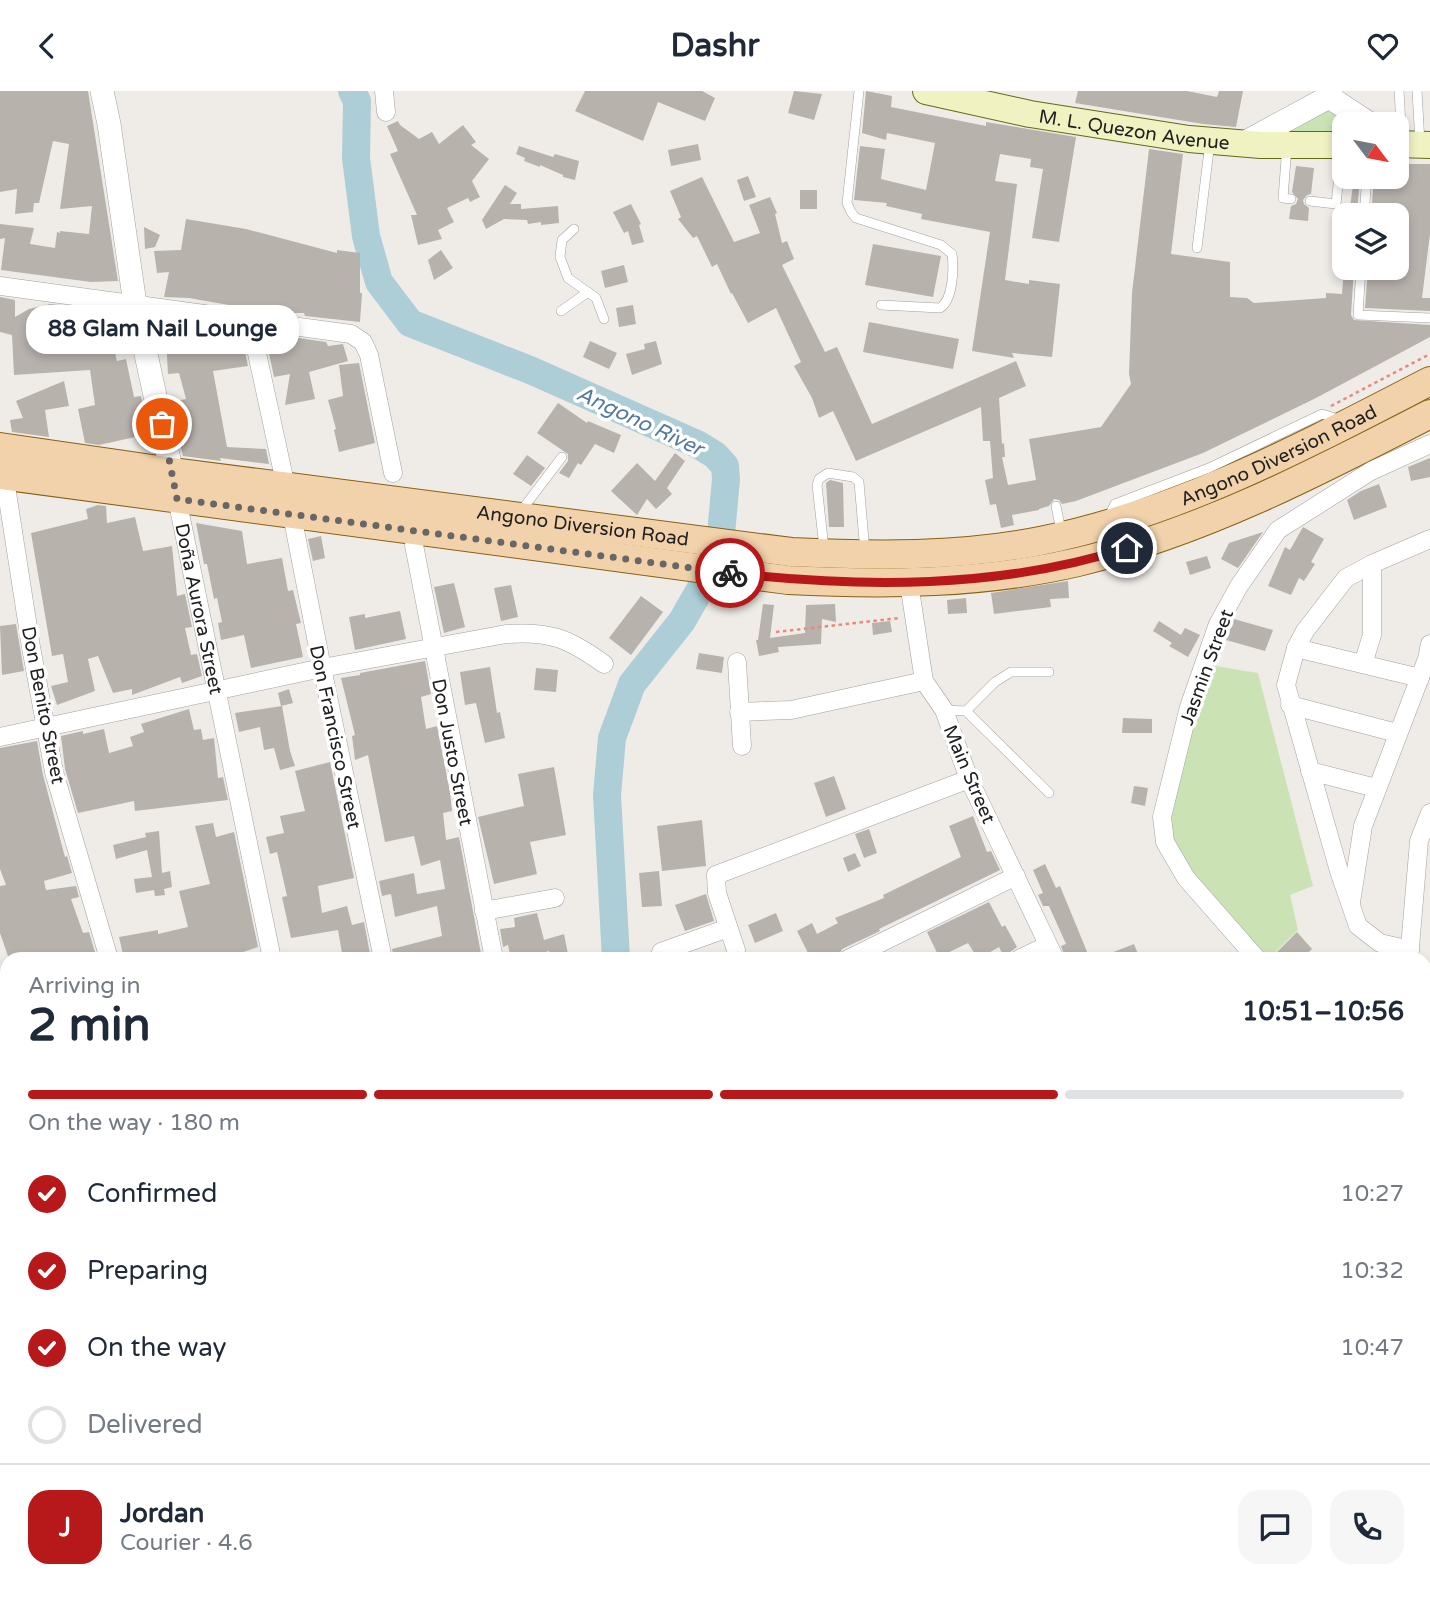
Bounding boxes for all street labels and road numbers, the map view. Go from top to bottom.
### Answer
street label: M. L. Quezon Avenue [1037,106,1230,154]
street label: Angono Diversion Road [1177,401,1380,511]
street label: Angono Diversion Road [475,501,690,551]
street label: Doña Aurora Street [170,521,227,696]
street label: Jasmin Street [1176,606,1238,728]
street label: Don Benito Street [17,625,69,786]
street label: Don Francisco Street [305,643,365,831]
street label: Don Justo Street [427,677,477,828]
street label: Main Street [939,722,1000,827]

